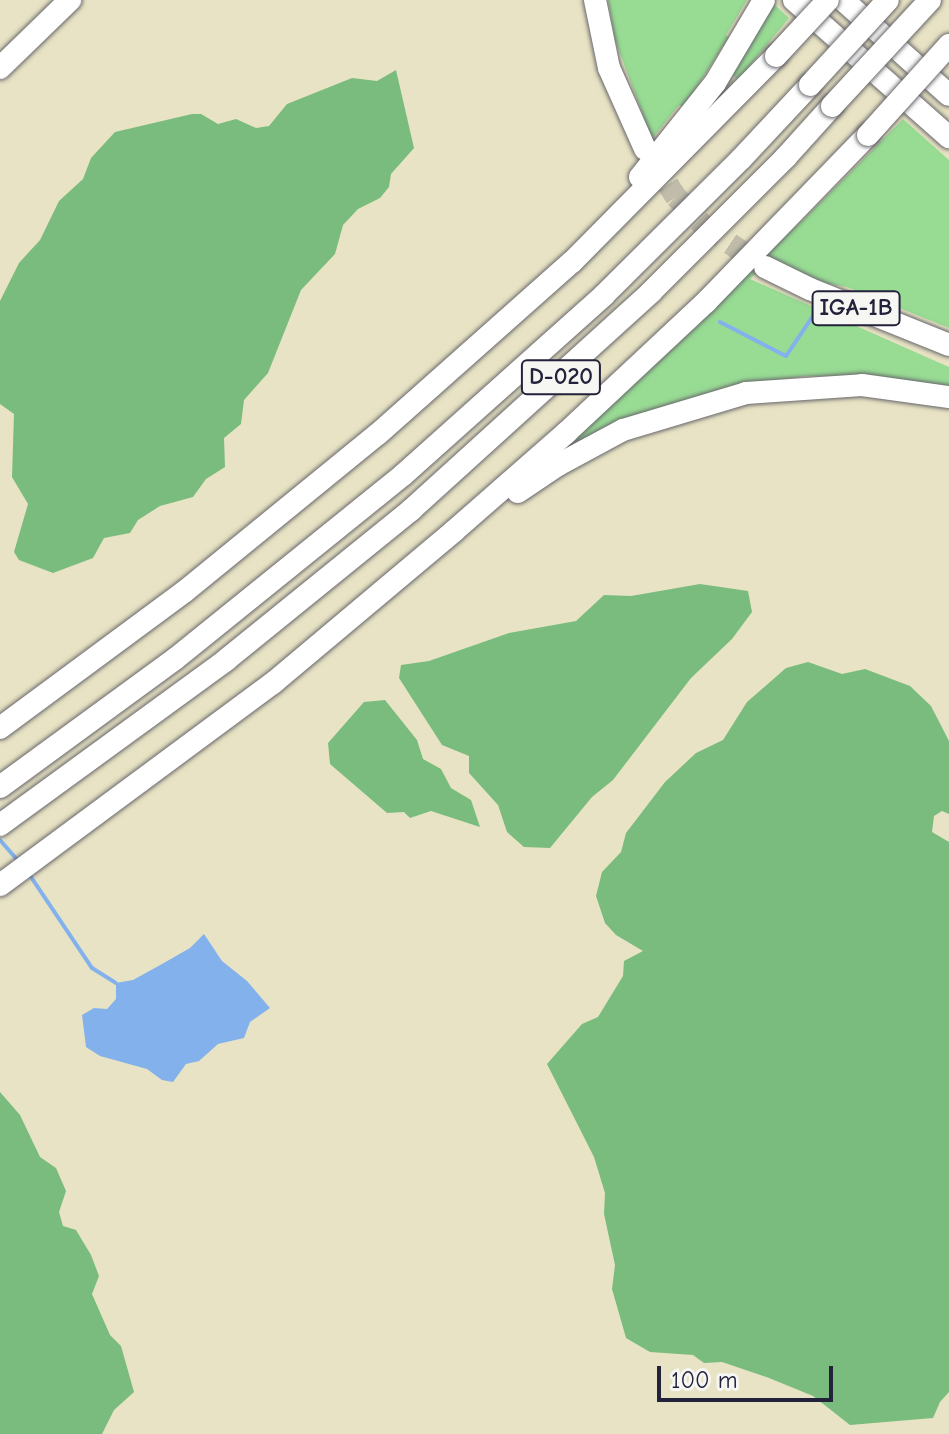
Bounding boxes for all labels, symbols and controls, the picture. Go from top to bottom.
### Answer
road number: IGA-1B [810,288,902,328]
road number: D-020 [519,357,603,397]
scale bar [661,1350,837,1400]
text: 100 m [671,1366,738,1394]

